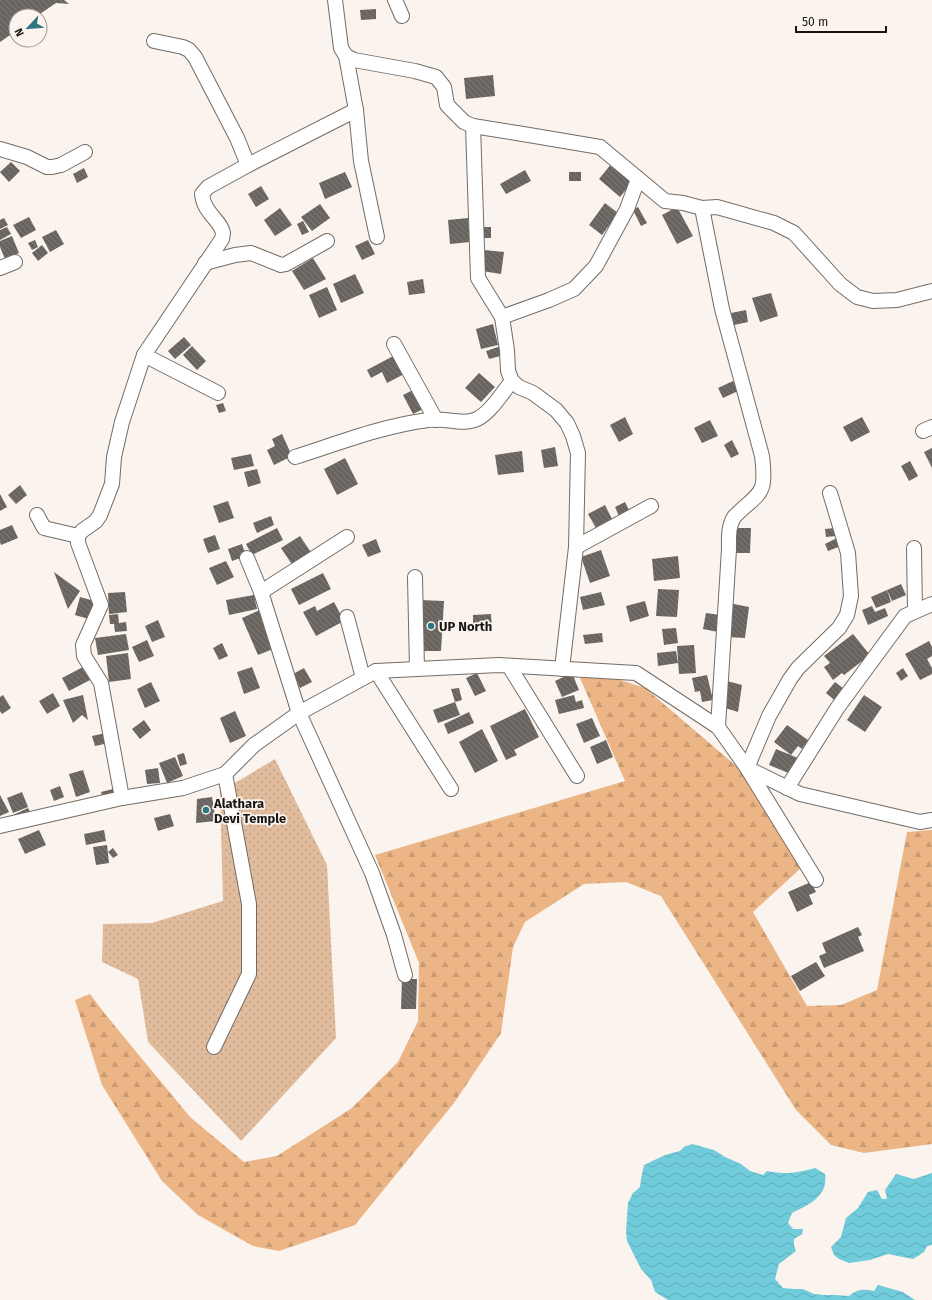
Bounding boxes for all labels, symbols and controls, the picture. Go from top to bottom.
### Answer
north arrow [8,8,48,48]
scale bar [796,8,886,34]
text: 50 m [802,15,828,29]
text: N [12,26,27,38]
place label: UP North [439,619,492,634]
marker: UP North [426,621,436,631]
place label: Alathara Devi Temple [213,796,286,826]
marker: Alathara Devi Temple [201,805,211,815]

